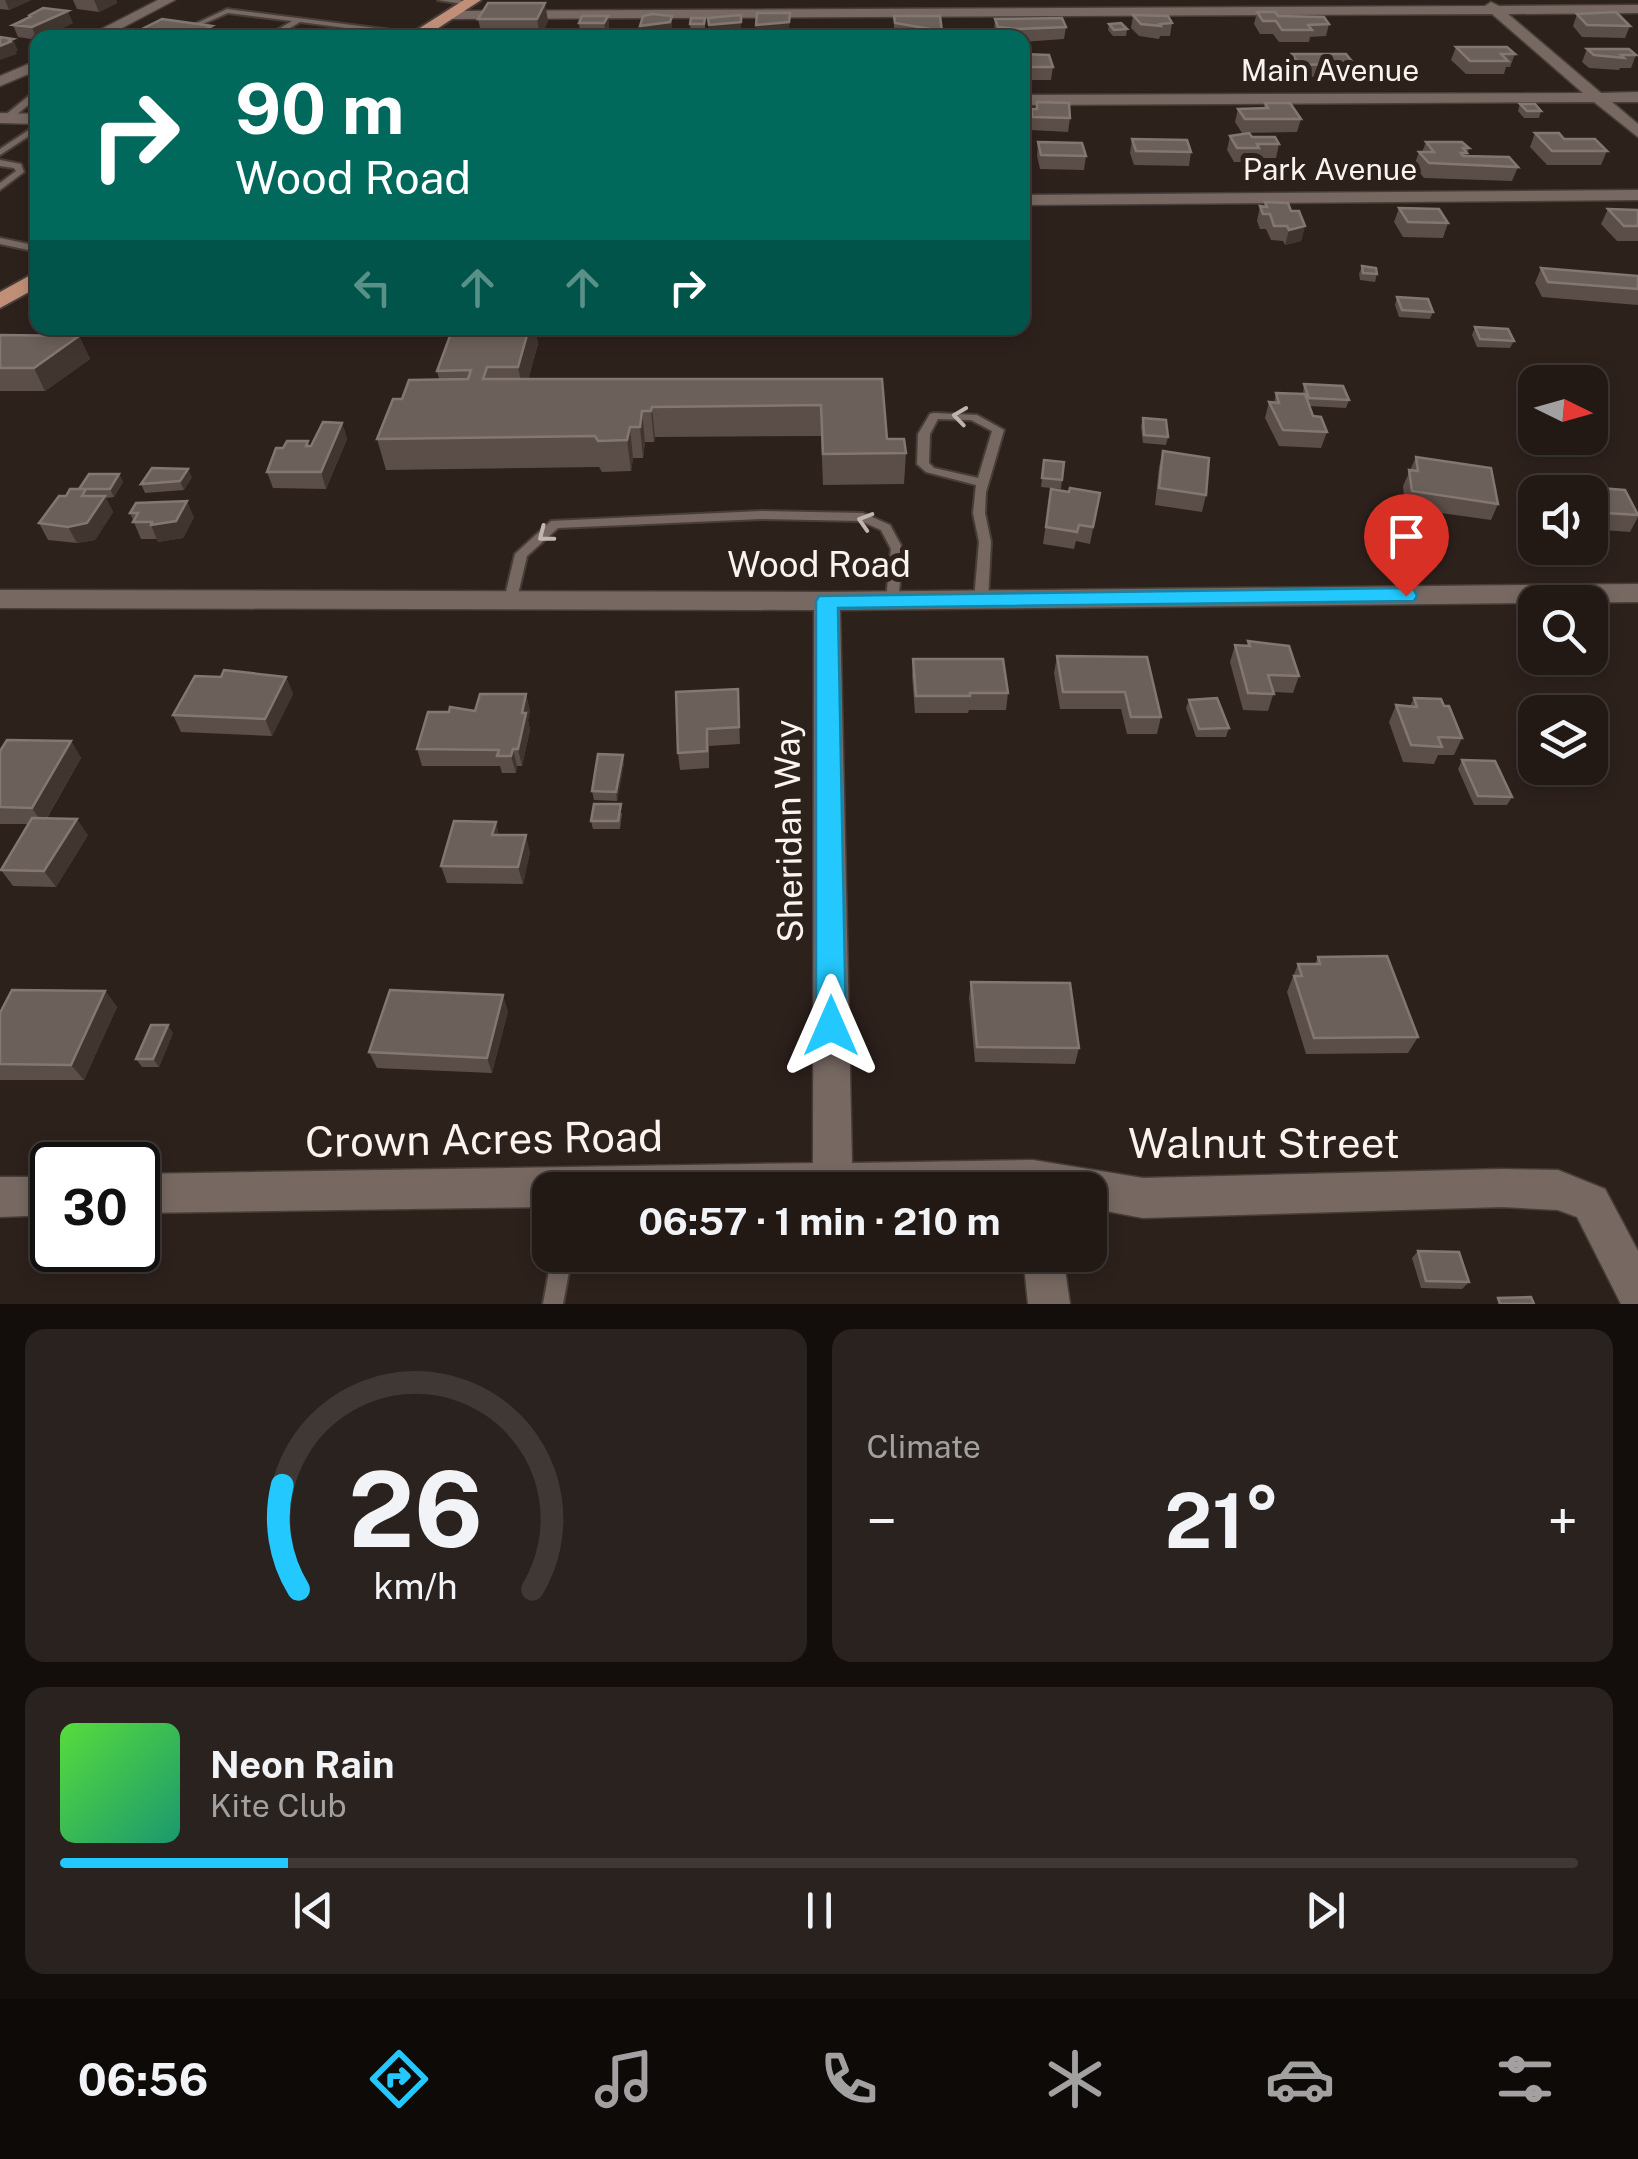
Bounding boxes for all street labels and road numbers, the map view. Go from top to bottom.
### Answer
street label: Main Avenue [1241,52,1419,88]
street label: Park Avenue [1243,151,1417,187]
street label: Wood Road [727,544,911,585]
street label: Sheridan Way [766,719,811,943]
street label: Crown Acres Road [305,1111,663,1166]
street label: Walnut Street [1128,1118,1400,1167]

